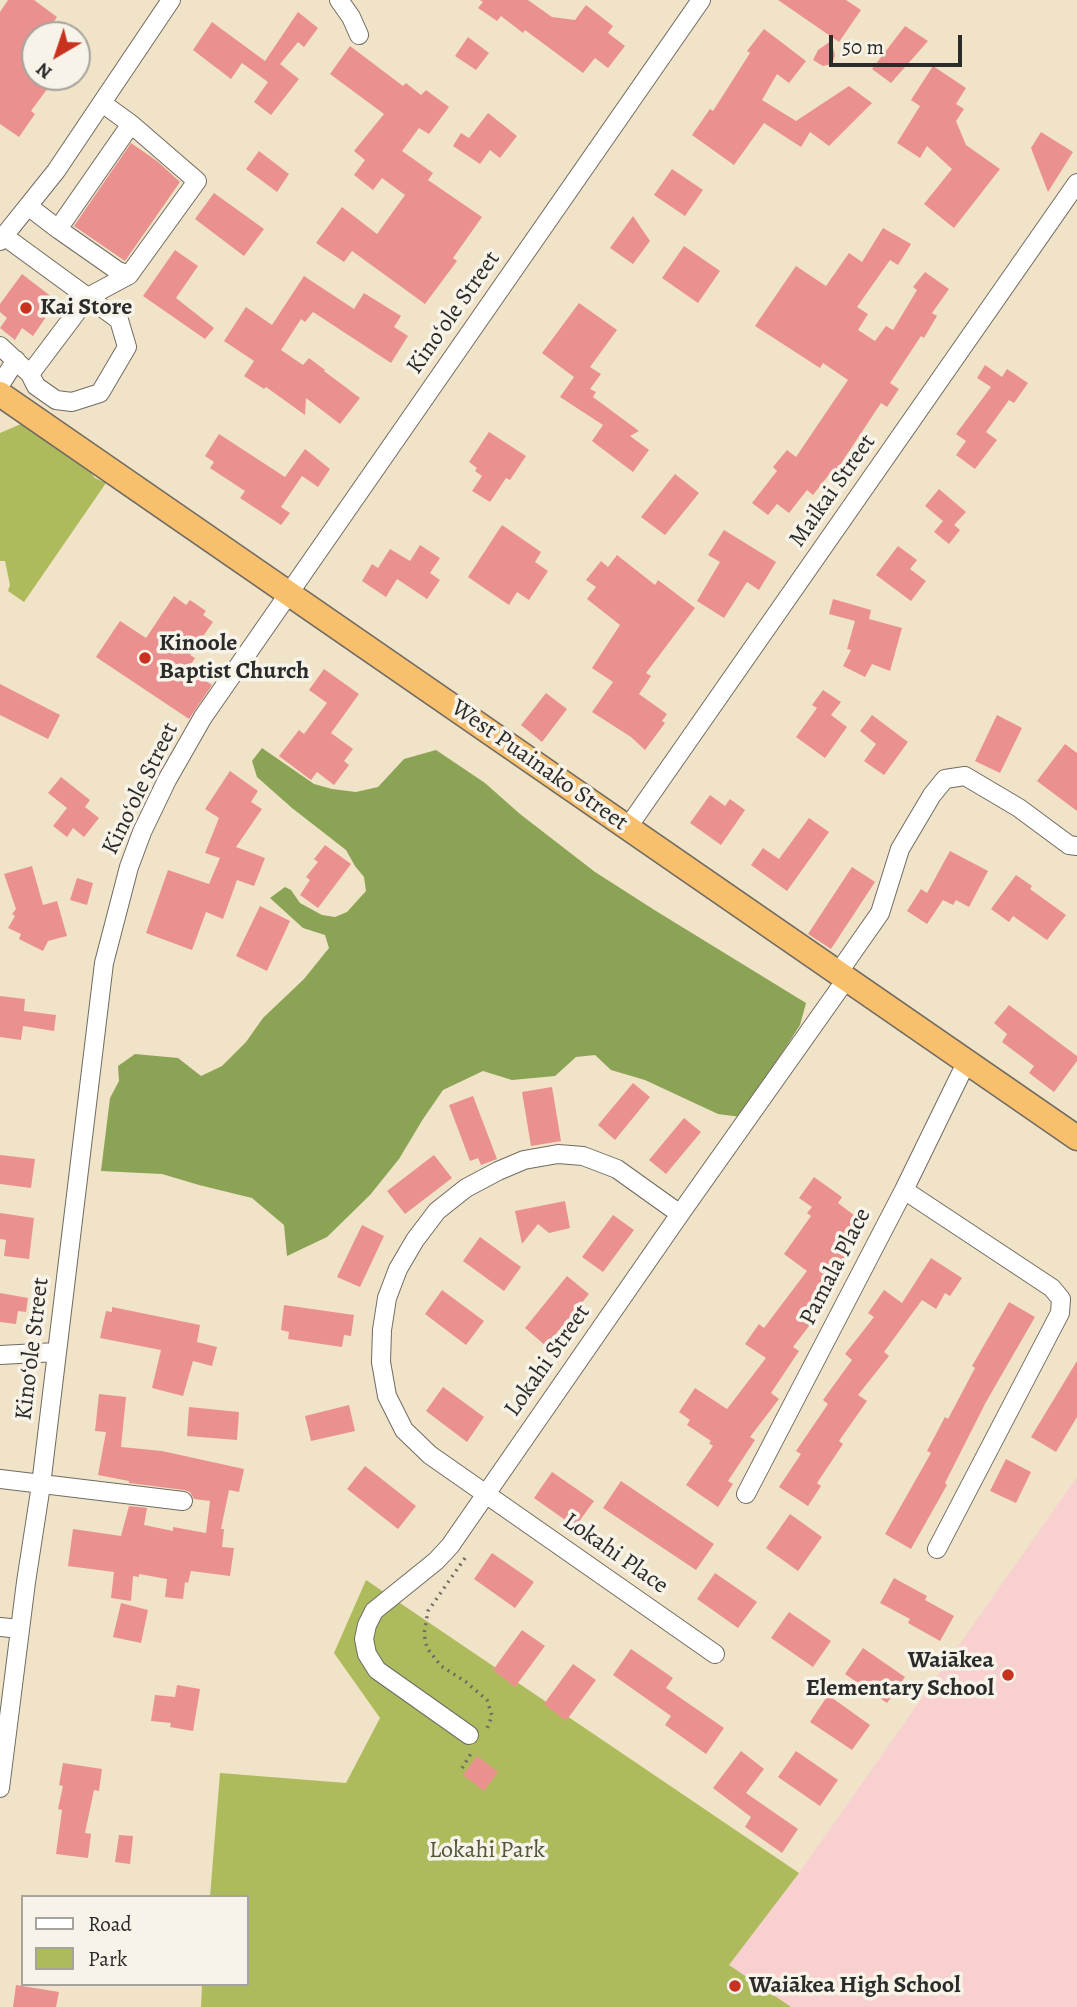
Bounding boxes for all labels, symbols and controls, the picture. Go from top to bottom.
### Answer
north arrow [21,21,91,91]
scale bar [832,21,965,65]
text: 50 m [842,33,884,61]
text: N [30,56,58,85]
street label: Kinoʻole Street [401,246,507,380]
place label: Kai Store [40,294,132,322]
marker: Kai Store [18,300,34,316]
street label: Maikai Street [784,429,882,553]
place label: Kinoole Baptist Church [159,630,309,686]
marker: Kinoole Baptist Church [137,650,153,666]
street label: West Puainako Street [445,694,633,838]
street label: Kinoʻole Street [97,718,185,860]
street label: Pamala Place [794,1204,878,1330]
street label: Kinoʻole Street [10,1276,56,1422]
street label: Lokahi Street [499,1299,597,1423]
street label: Lokahi Place [557,1507,673,1601]
place label: Waiākea Elementary School [806,1647,994,1703]
marker: Waiākea Elementary School [1000,1667,1016,1683]
park label: Lokahi Park [429,1837,545,1865]
legend [21,1895,248,1986]
text: Road [88,1910,132,1938]
text: Park [88,1945,127,1973]
place label: Waiākea High School [749,1972,961,2000]
marker: Waiākea High School [727,1978,743,1994]

